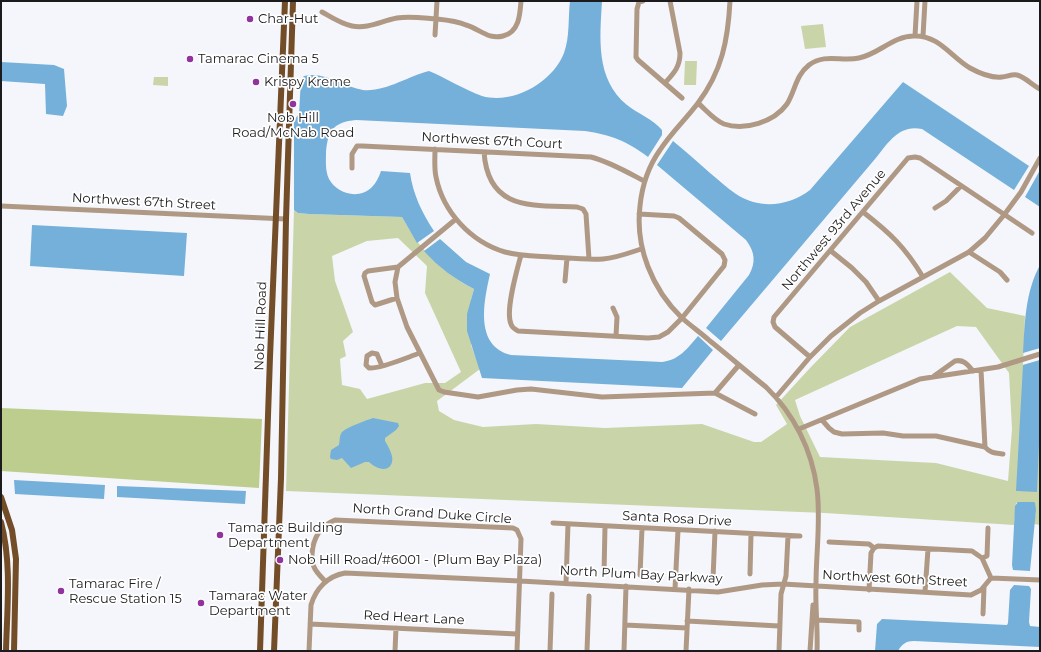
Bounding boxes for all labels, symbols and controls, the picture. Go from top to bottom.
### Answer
place label: Char-Hut [258,11,318,27]
marker: Char-Hut [245,14,255,24]
place label: Tamarac Cinema 5 [198,51,319,67]
marker: Tamarac Cinema 5 [185,54,195,64]
place label: Krispy Kreme [264,74,351,90]
marker: Krispy Kreme [251,77,261,87]
marker: Nob Hill Road/McNab Road [288,99,298,109]
place label: Nob Hill Road/McNab Road [232,110,354,141]
street label: Northwest 67th Court [421,130,563,152]
street label: Northwest 93rd Avenue [779,166,889,294]
street label: Northwest 67th Street [72,190,216,214]
street label: Nob Hill Road [252,281,270,371]
street label: North Grand Duke Circle [352,501,512,527]
street label: Santa Rosa Drive [622,508,732,530]
place label: Tamarac Building Department [228,520,343,551]
marker: Tamarac Building Department [215,530,225,540]
place label: Nob Hill Road/#6001 - (Plum Bay Plaza) [288,552,542,568]
marker: Nob Hill Road/#6001 - (Plum Bay Plaza) [275,555,285,565]
street label: North Plum Bay Parkway [559,563,723,587]
street label: Northwest 60th Street [822,567,968,591]
place label: Tamarac Fire / Rescue Station 15 [69,576,182,607]
marker: Tamarac Fire / Rescue Station 15 [56,586,66,596]
place label: Tamarac Water Department [209,588,308,619]
marker: Tamarac Water Department [196,598,206,608]
street label: Red Heart Lane [363,608,465,628]

